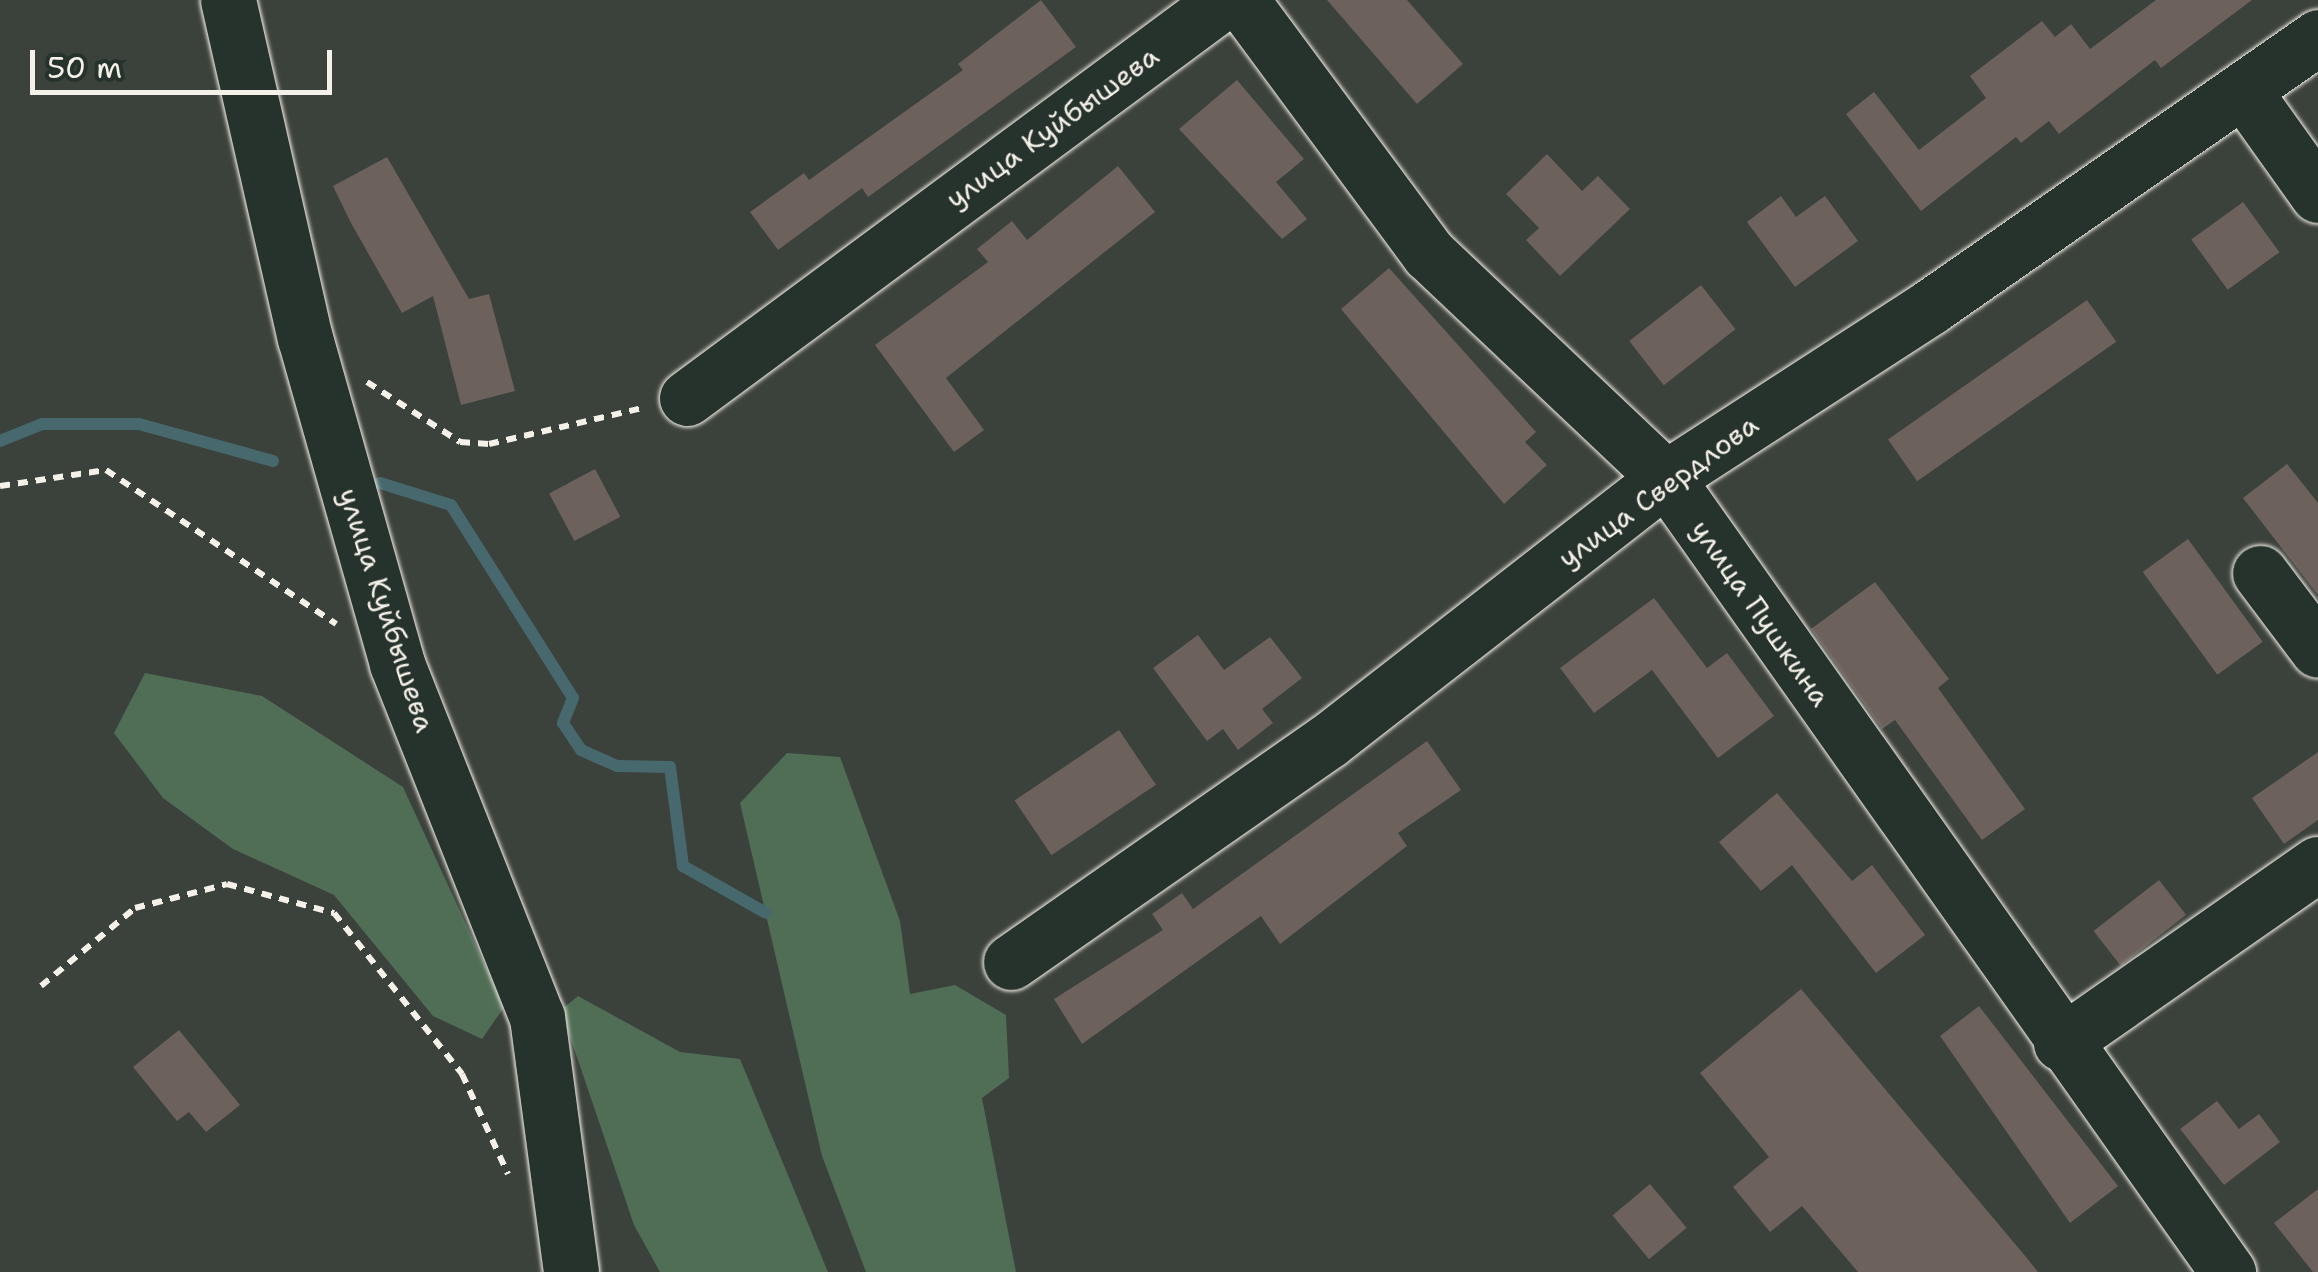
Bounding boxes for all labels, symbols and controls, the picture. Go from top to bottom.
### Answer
scale bar [35,30,338,92]
street label: улица Куйбышева [939,39,1165,215]
text: 50 m [47,47,122,88]
street label: улица Свердлова [1551,407,1765,575]
street label: улица Куйбышева [332,484,442,736]
street label: улица Пушкина [1684,513,1838,713]

